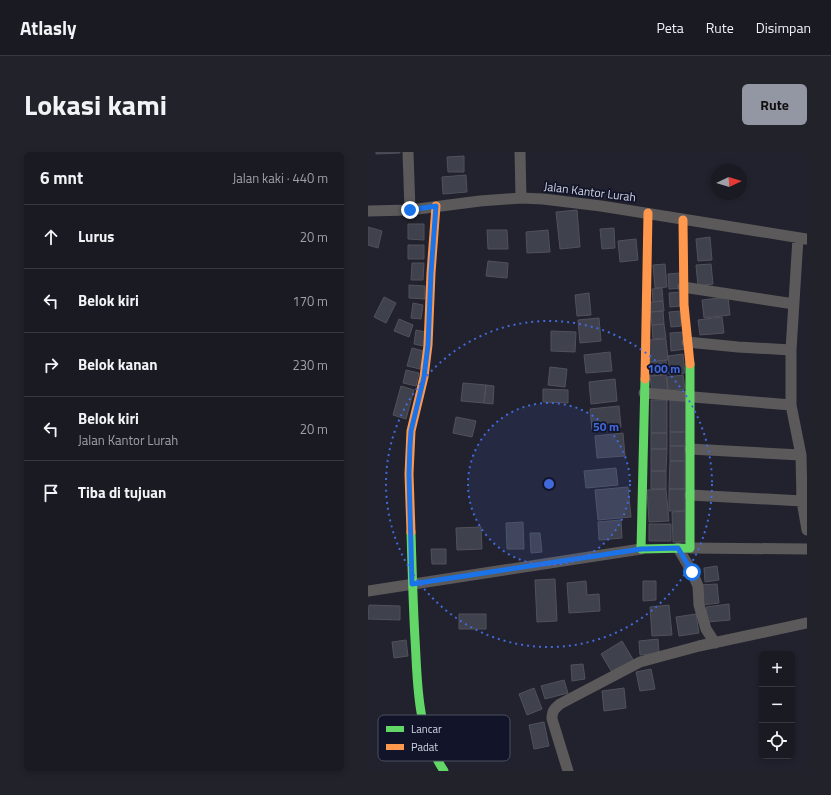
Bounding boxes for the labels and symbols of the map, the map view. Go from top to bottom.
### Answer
north arrow [711,164,747,200]
street label: Jalan Kantor Lurah [543,176,637,207]
route end [401,201,419,219]
text: 100 m [648,359,680,378]
text: 50 m [593,417,619,436]
centre of rings [542,477,556,491]
route start [683,563,701,581]
legend [378,715,510,761]
text: Lancar [411,721,442,737]
text: Padat [411,739,438,755]

